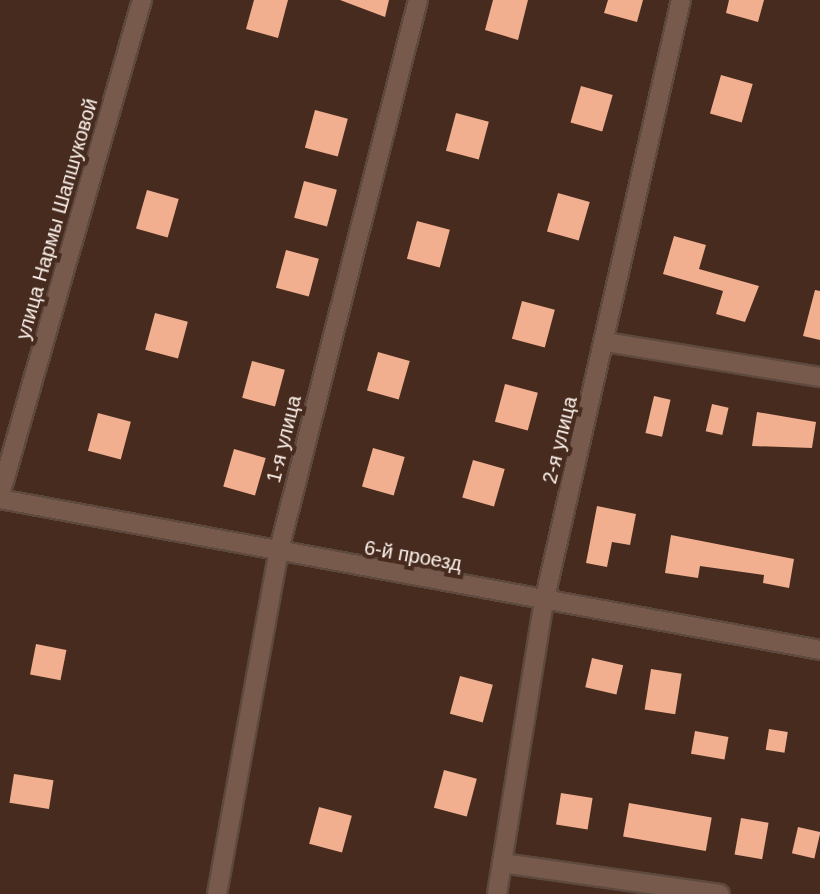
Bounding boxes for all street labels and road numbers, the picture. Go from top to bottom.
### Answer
street label: улица Нармы Шапшуковой [11,96,103,342]
street label: 1-я улица [262,393,306,485]
street label: 2-я улица [538,394,582,486]
street label: 6-й проезд [362,536,464,576]

